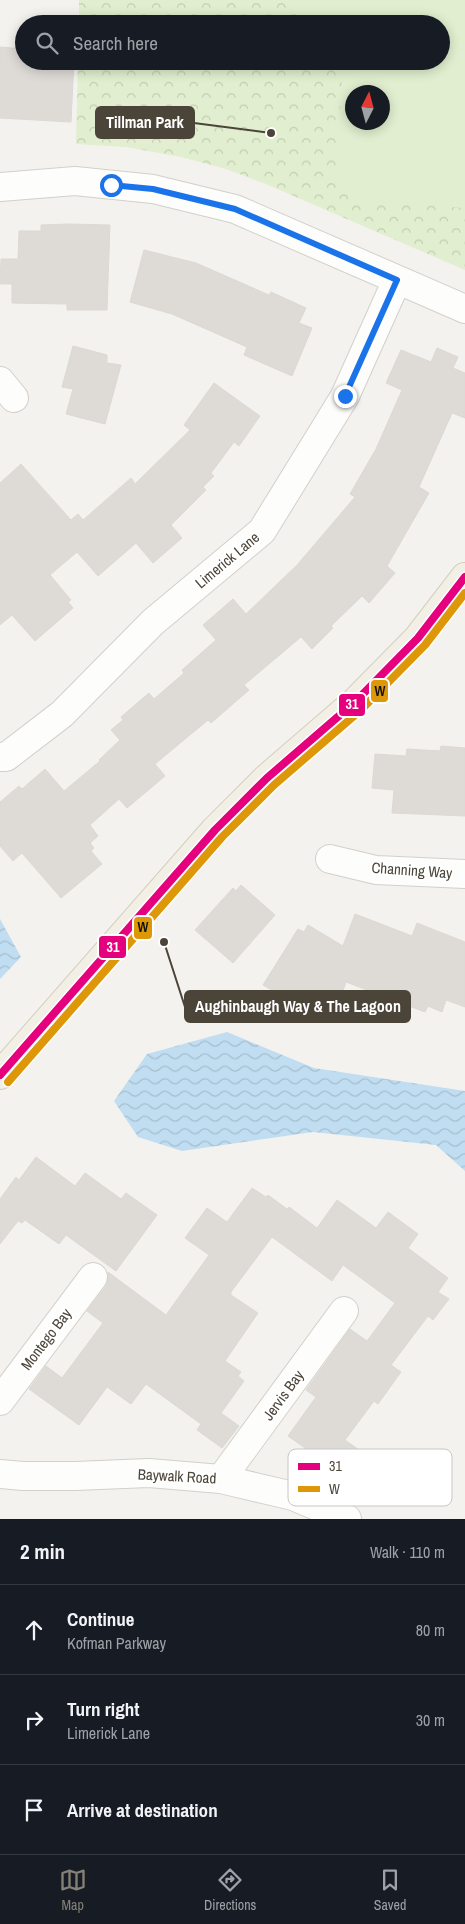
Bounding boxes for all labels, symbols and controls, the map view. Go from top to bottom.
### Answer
search box [15,15,450,70]
icon: search [33,29,61,57]
text: Search here [73,30,158,56]
north arrow [345,85,390,130]
callout: Tillman Park [96,107,194,138]
text: Tillman Park [106,111,185,133]
route start [100,174,123,197]
route end [334,385,357,408]
street label: Limerick Lane [190,527,264,593]
line badge: W [370,679,389,703]
text: W [375,682,386,700]
line badge: 31 [338,693,366,717]
text: 31 [346,695,359,713]
street label: Channing Way [371,857,454,883]
line badge: W [133,916,153,940]
text: W [138,918,149,936]
line badge: 31 [98,935,127,959]
text: 31 [107,938,120,956]
callout: Aughinbaugh Way & The Lagoon [185,991,410,1022]
text: Aughinbaugh Way & The Lagoon [195,995,401,1017]
street label: Montego Bay [16,1303,77,1374]
street label: Jervis Bay [258,1365,309,1424]
legend [288,1449,452,1506]
text: 31 [329,1457,342,1475]
street label: Baywalk Road [137,1463,217,1489]
text: W [329,1480,340,1498]
text: 2 min [20,1537,65,1566]
text: Walk · 110 m [370,1541,445,1563]
text: Continue [67,1606,135,1632]
icon: ahead [20,1616,48,1644]
text: 80 m [416,1619,445,1641]
text: Kofman Parkway [67,1632,166,1654]
text: Turn right [67,1696,139,1722]
icon: right [20,1706,48,1734]
text: 30 m [416,1709,445,1731]
text: Limerick Lane [67,1722,150,1744]
icon: arrive [20,1796,48,1824]
text: Arrive at destination [67,1797,218,1823]
tab: Map [59,1866,87,1914]
tab: Directions [204,1866,256,1914]
tab: Saved [374,1866,406,1914]

